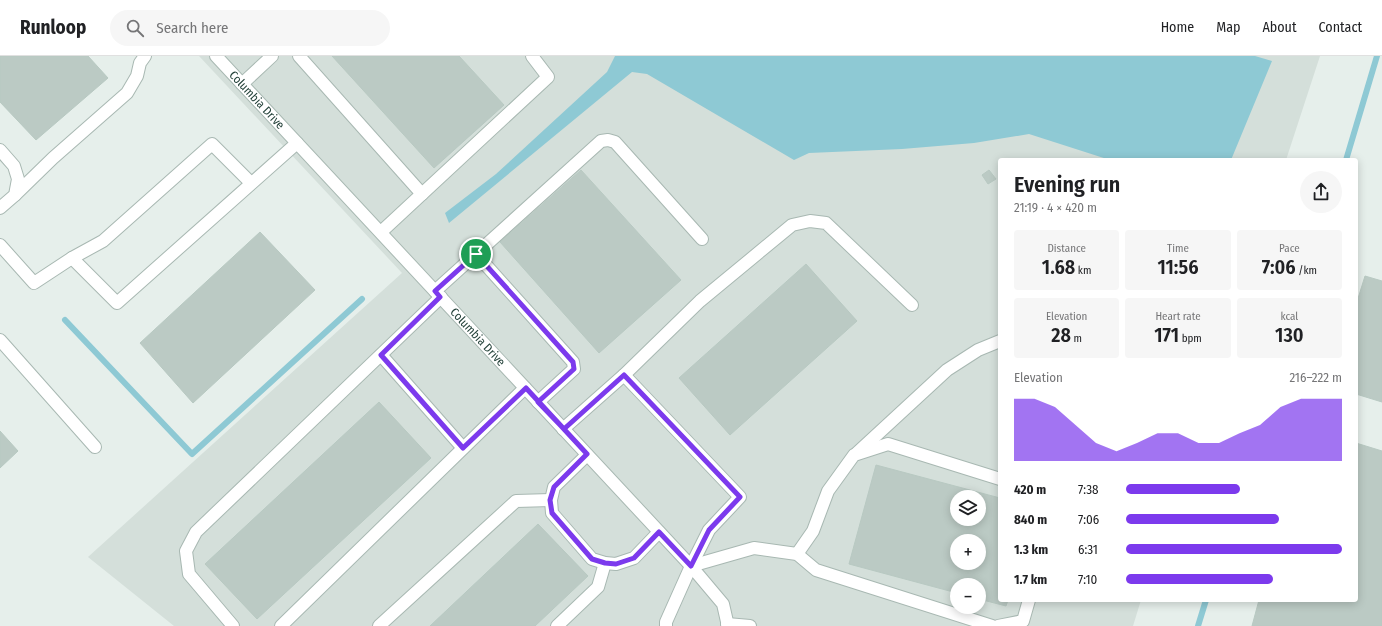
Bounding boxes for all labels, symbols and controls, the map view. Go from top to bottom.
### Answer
search box [110,10,390,46]
text: Runloop [20,16,86,39]
icon: search [124,17,146,39]
text: Search here [156,19,228,37]
text: Home [1161,19,1194,36]
text: Map [1216,19,1240,36]
text: About [1262,19,1297,36]
text: Contact [1319,19,1362,36]
street label: Columbia Drive [226,68,287,132]
text: Evening run [1014,171,1120,198]
button: share [1300,171,1342,213]
text: 21:19 · 4 × 420 m [1014,200,1097,215]
pin [459,237,493,271]
text: Distance [1047,242,1086,255]
text: Time [1167,242,1189,255]
text: Pace [1279,242,1300,255]
icon: arrive [465,243,487,265]
text: 1.68 [1042,255,1075,279]
text: 11:56 [1158,255,1198,279]
text: 7:06 [1262,255,1296,279]
text: km [1075,264,1091,277]
text: /km [1296,264,1317,277]
street label: Columbia Drive [447,305,508,369]
text: Elevation [1046,310,1087,323]
text: Heart rate [1155,310,1201,323]
text: kcal [1280,310,1298,323]
text: 28 [1051,323,1071,347]
text: 171 [1154,323,1179,347]
text: 130 [1275,323,1304,347]
text: m [1071,332,1082,345]
text: bpm [1179,332,1202,345]
text: Elevation [1014,370,1063,385]
text: 216–222 m [1289,370,1342,385]
text: 420 m [1014,482,1046,497]
text: 7:38 [1078,482,1099,497]
map controls [950,490,986,614]
button: layers [950,490,986,526]
text: 840 m [1014,512,1047,527]
text: 7:06 [1078,512,1099,527]
button: + [950,534,986,570]
text: 1.3 km [1014,542,1048,557]
text: 6:31 [1078,542,1098,557]
text: 1.7 km [1014,572,1047,587]
text: 7:10 [1078,572,1097,587]
button: − [950,578,986,614]

